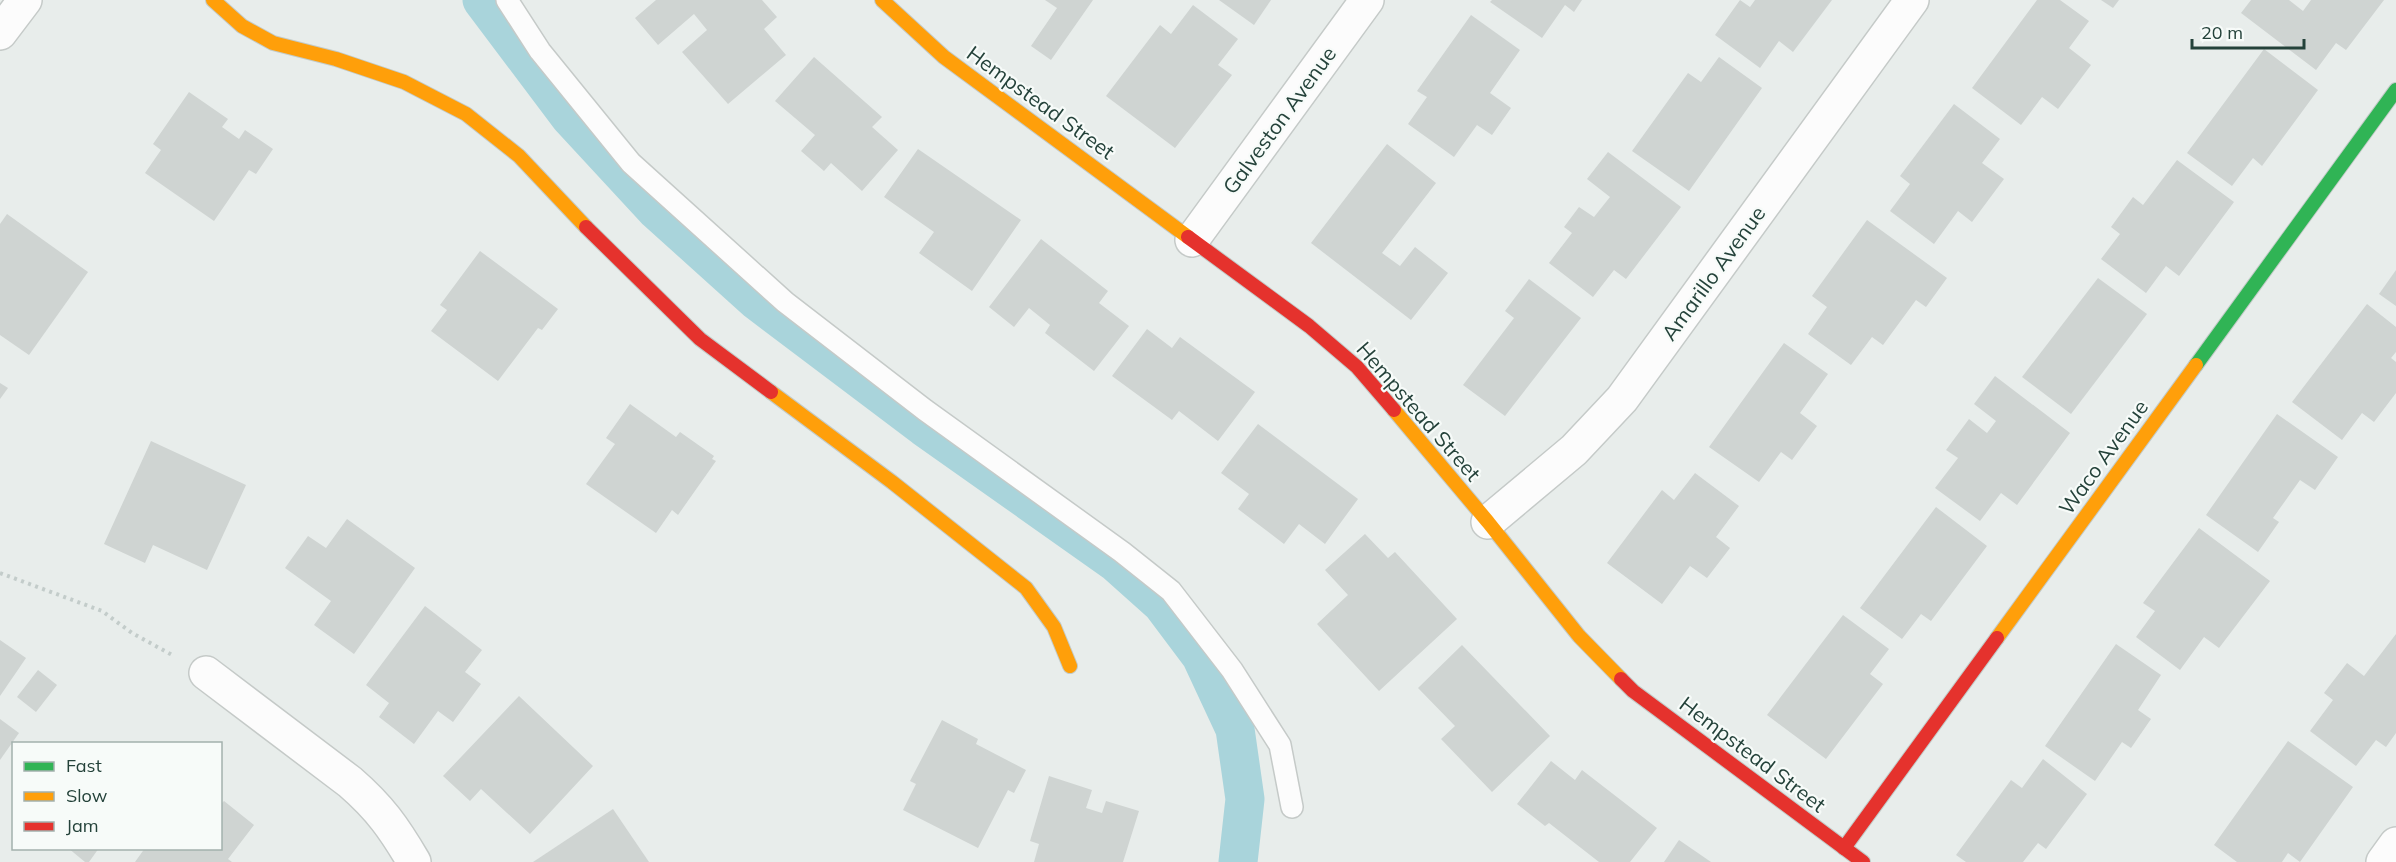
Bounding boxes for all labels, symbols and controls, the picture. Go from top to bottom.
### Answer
scale bar [2192,12,2304,50]
text: 20 m [2201,21,2243,44]
street label: Hempstead Street [962,40,1120,164]
street label: Galveston Avenue [1217,41,1341,199]
street label: Amarillo Avenue [1656,201,1770,345]
street label: Hempstead Street [1351,336,1487,486]
street label: Waco Avenue [2053,395,2153,519]
street label: Hempstead Street [1675,691,1831,817]
legend [12,742,222,850]
text: Fast [66,754,102,777]
text: Slow [66,784,108,807]
text: Jam [66,814,99,837]

